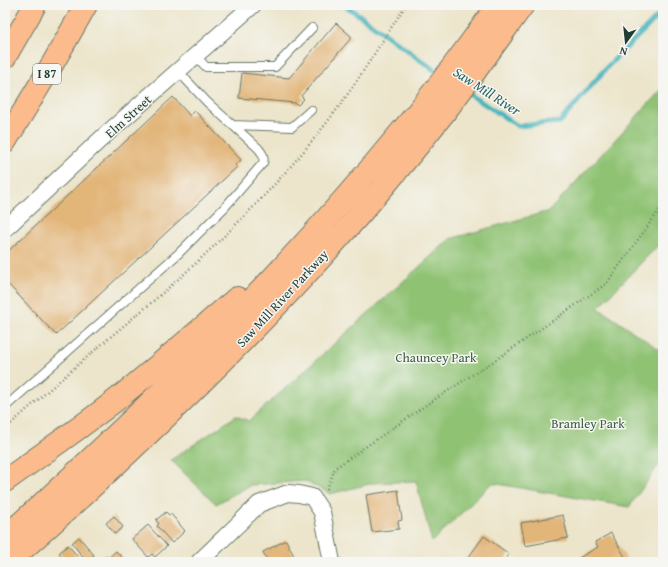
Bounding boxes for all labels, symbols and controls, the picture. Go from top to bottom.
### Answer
north arrow [606,22,646,62]
text: N [617,43,629,60]
water label: Saw Mill River [449,62,525,121]
road number: I 87 [33,64,61,84]
street label: Elm Street [101,90,156,142]
street label: Saw Mill River Parkway [232,245,333,351]
park label: Chauncey Park [395,348,477,367]
park label: Bramley Park [551,414,625,433]

